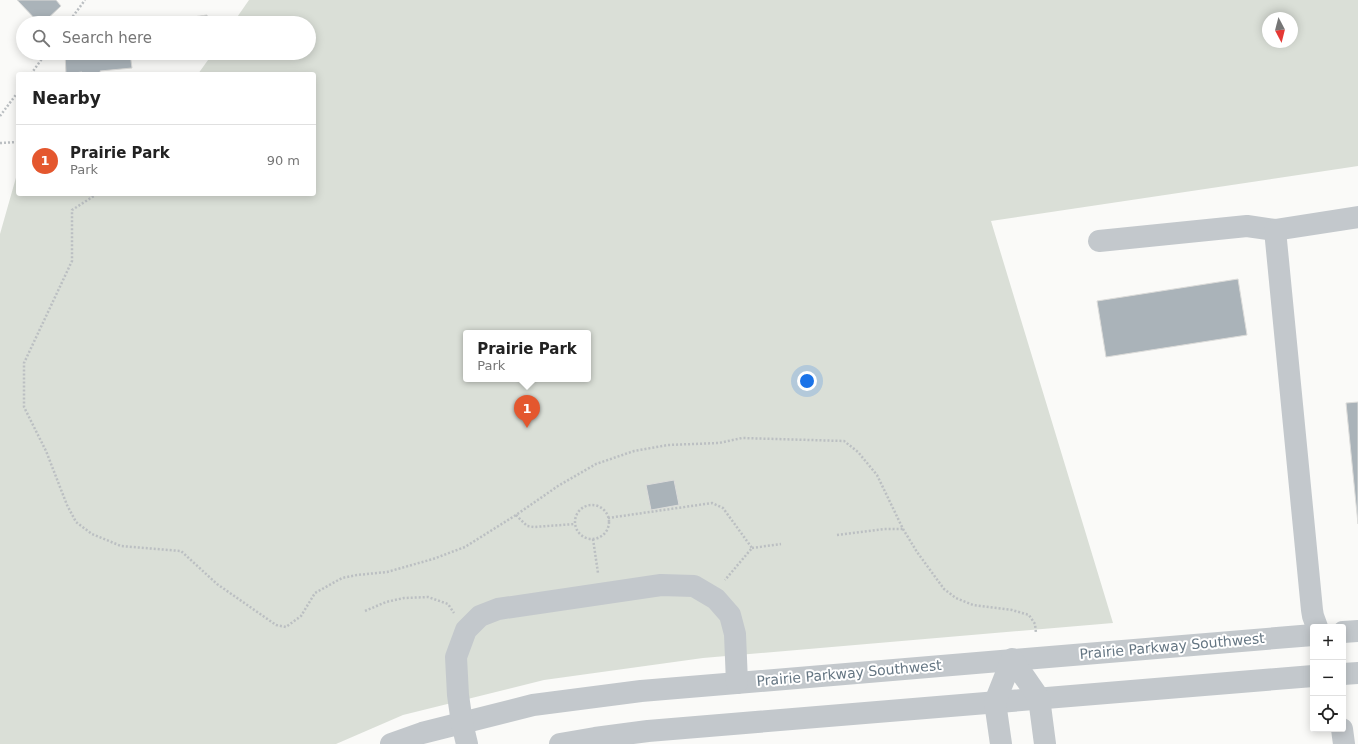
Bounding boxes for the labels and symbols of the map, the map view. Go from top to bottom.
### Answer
north arrow [1262,12,1298,48]
your location [797,371,817,391]
pin: 1 [514,395,540,428]
street label: Prairie Parkway Southwest [1079,630,1266,662]
street label: Prairie Parkway Southwest [756,657,943,689]

